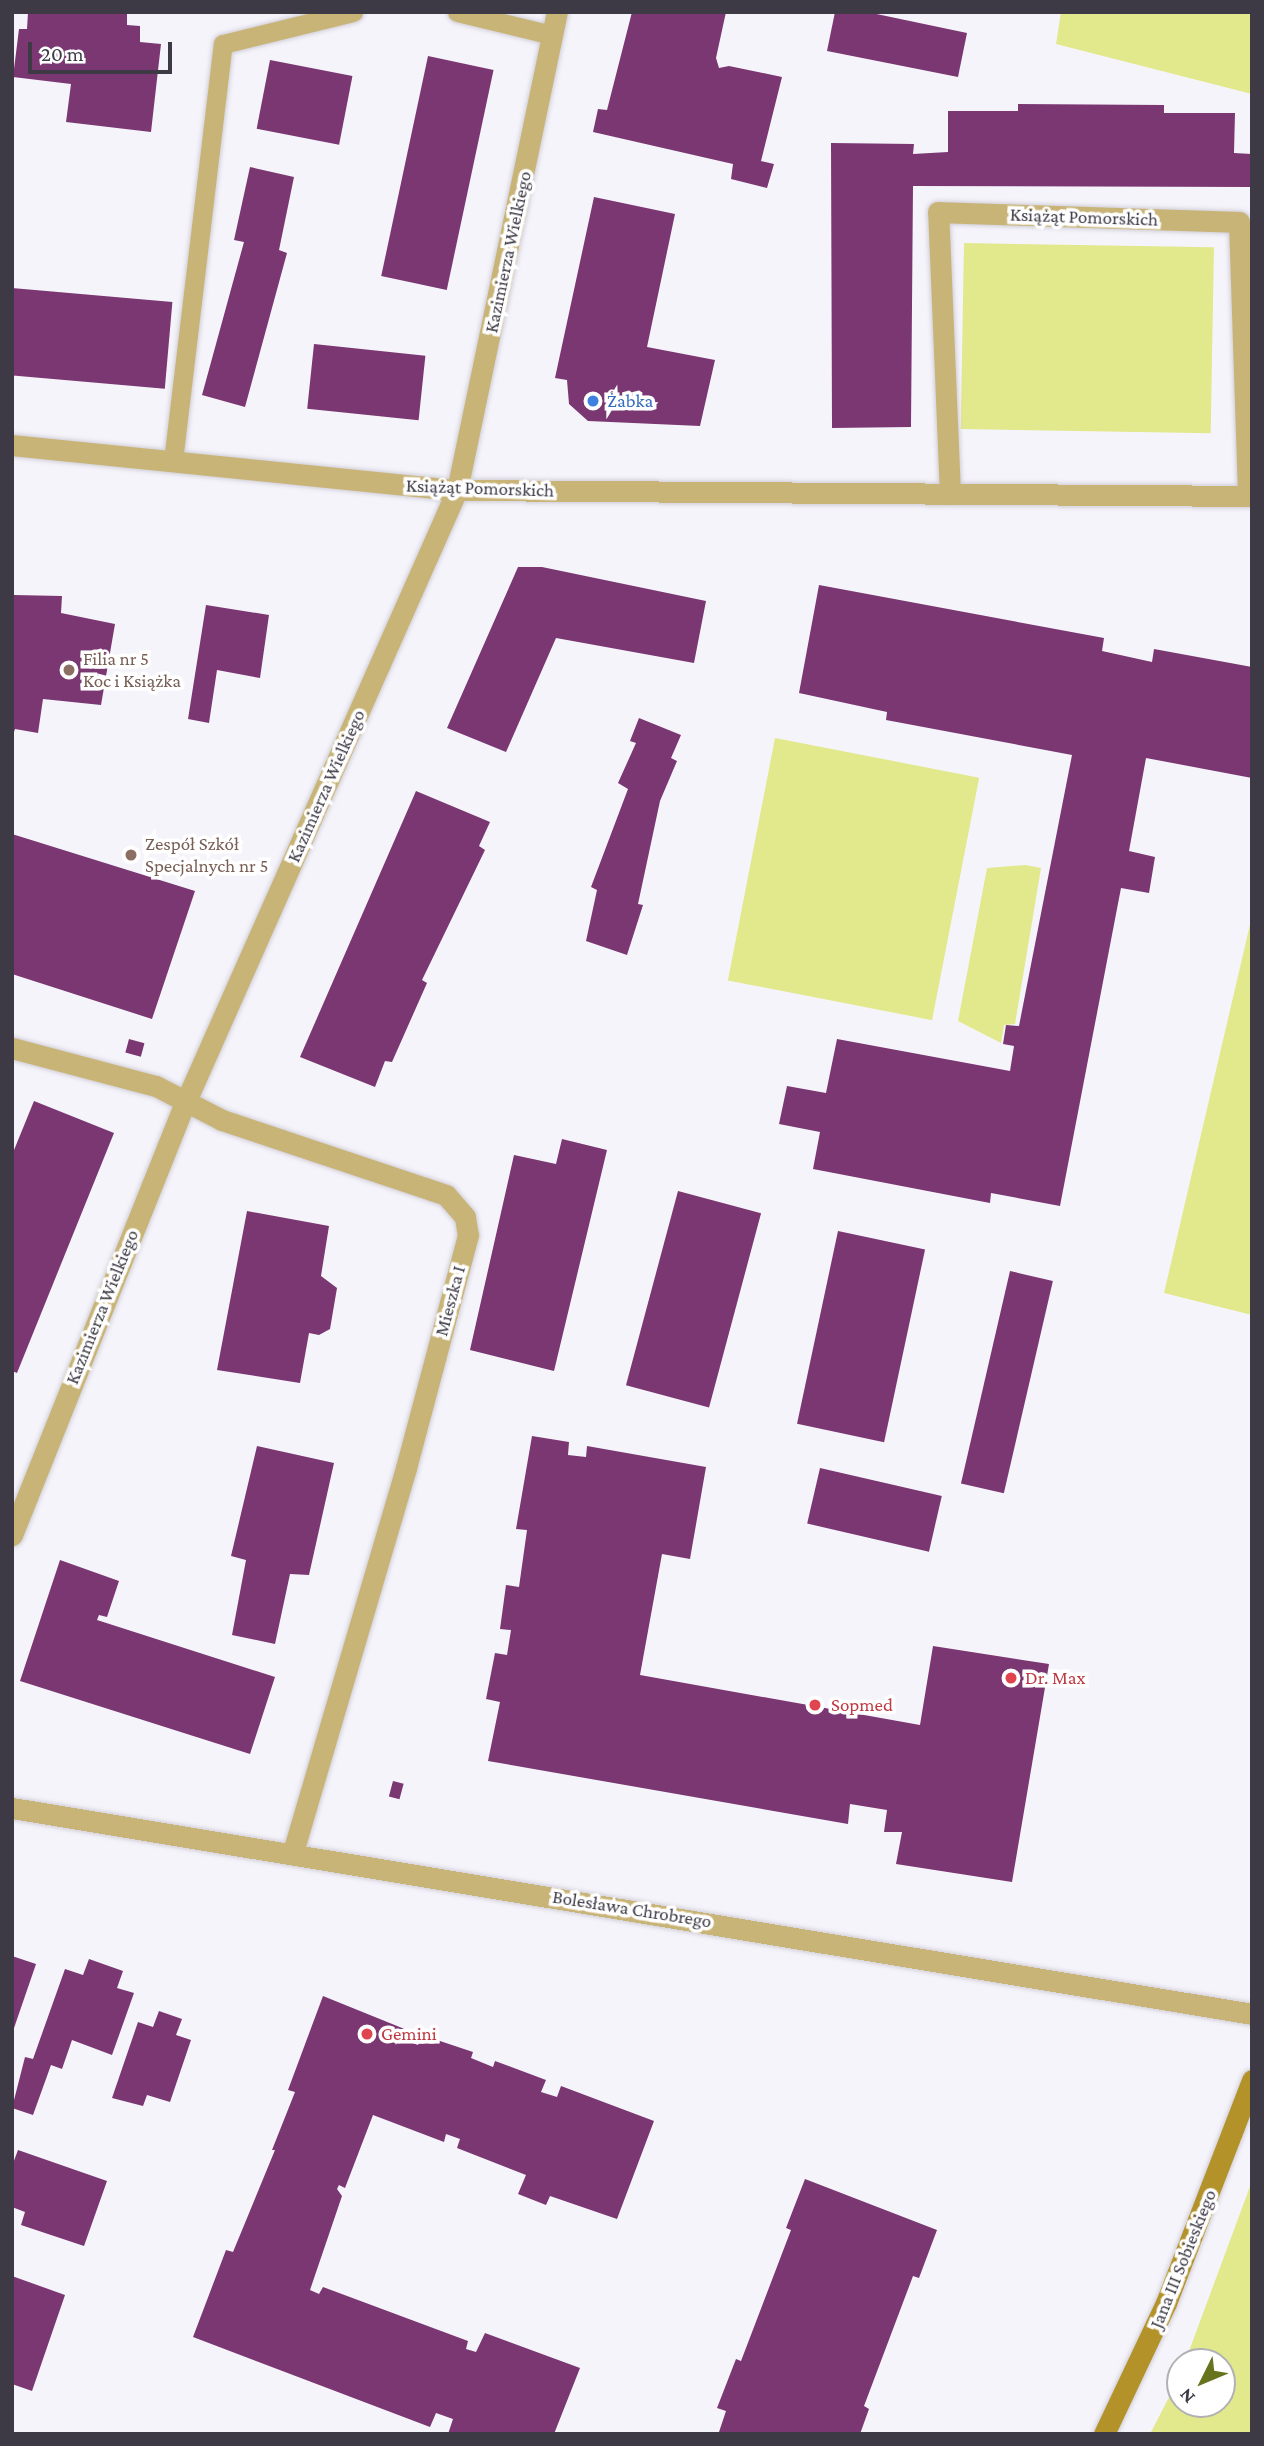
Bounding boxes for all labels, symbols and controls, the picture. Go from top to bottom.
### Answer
scale bar [32,28,175,72]
text: 20 m [41,42,84,66]
street label: Kazimierza Wielkiego [480,169,536,335]
street label: Książąt Pomorskich [1010,203,1158,231]
place label: Żabka [607,390,653,412]
marker: Żabka [585,393,601,409]
street label: Książąt Pomorskich [406,474,554,502]
place label: Filia nr 5 Koc i Książka [83,648,181,692]
marker: Filia nr 5 Koc i Książka [61,662,77,678]
street label: Kazimierza Wielkiego [282,706,370,866]
place label: Zespół Szkół Specjalnych nr 5 [145,833,268,877]
marker: Zespół Szkół Specjalnych nr 5 [123,847,139,863]
street label: Kazimierza Wielkiego [61,1226,143,1388]
street label: Mieszka I [430,1263,470,1339]
place label: Dr. Max [1025,1667,1085,1689]
marker: Dr. Max [1003,1670,1019,1686]
place label: Sopmed [831,1694,893,1716]
marker: Sopmed [805,1695,825,1715]
street label: Bolesława Chrobrego [551,1885,713,1933]
place label: Gemini [381,2023,437,2045]
marker: Gemini [359,2026,375,2042]
street label: Jana III Sobieskiego [1145,2186,1221,2332]
north arrow [1166,2348,1236,2418]
text: N [1175,2384,1199,2408]

